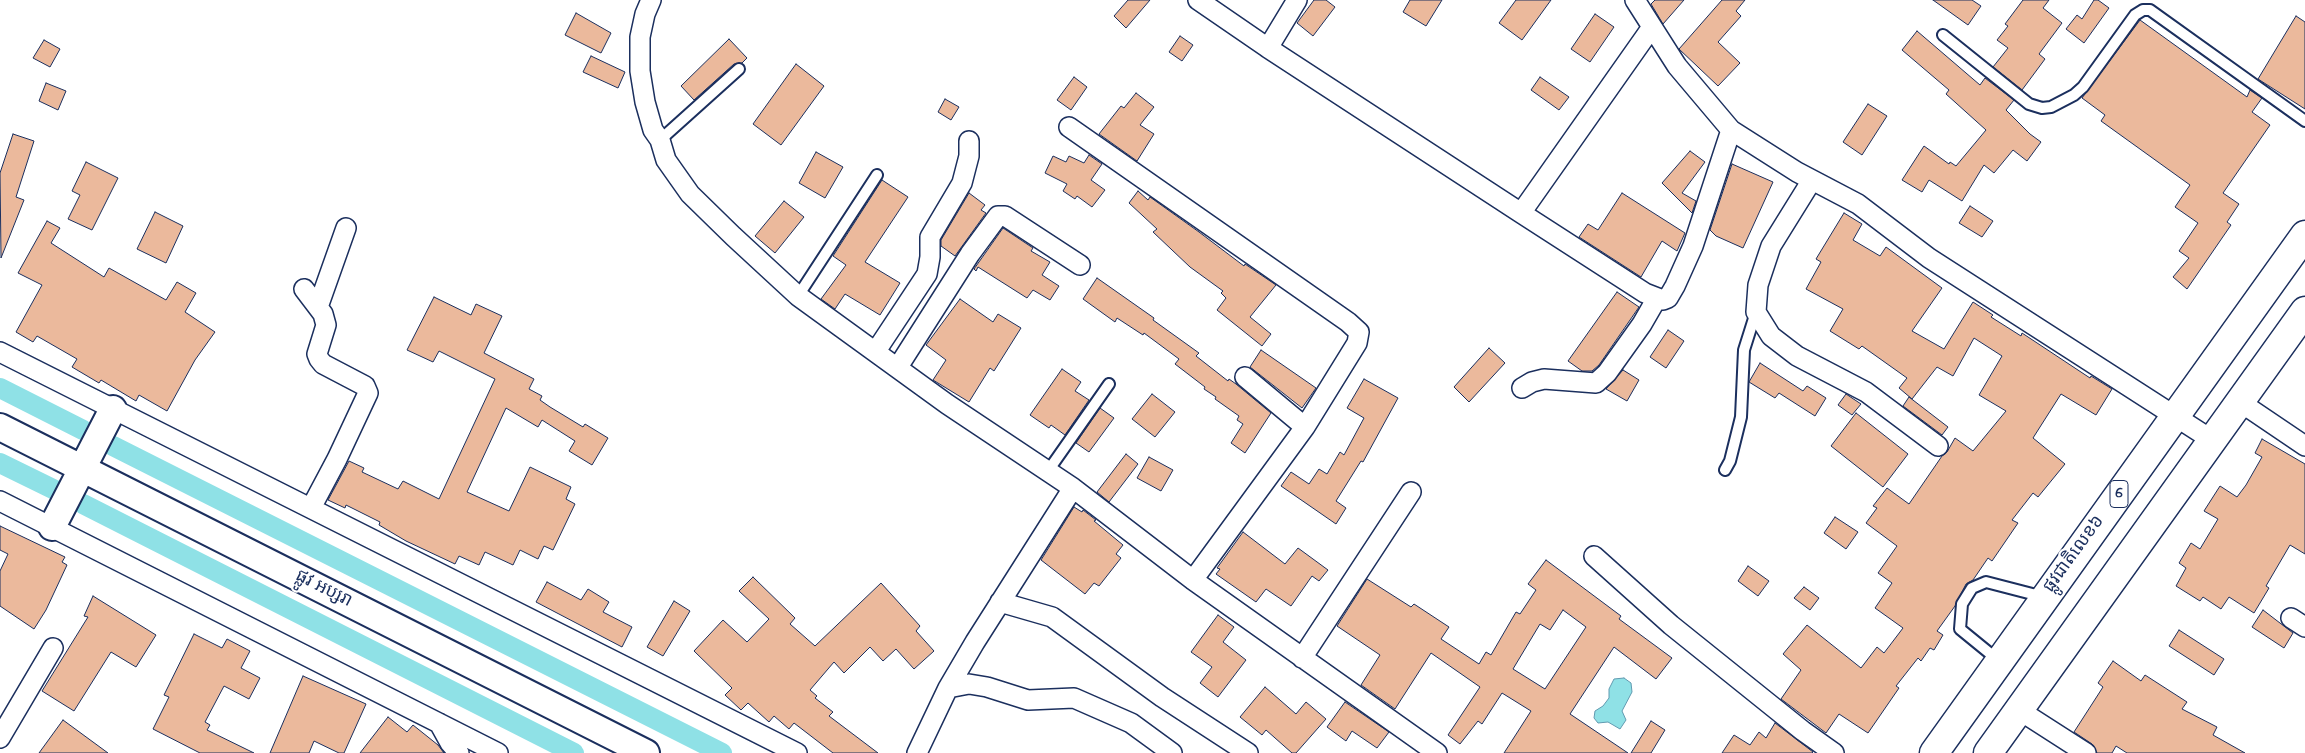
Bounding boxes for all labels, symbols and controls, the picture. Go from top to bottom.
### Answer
road number: 6 [2110,480,2128,508]
street label: ផ្លូវជាតិលេខ៦ [2040,512,2110,598]
street label: ផ្លូវ អប្សរា [291,566,355,614]

